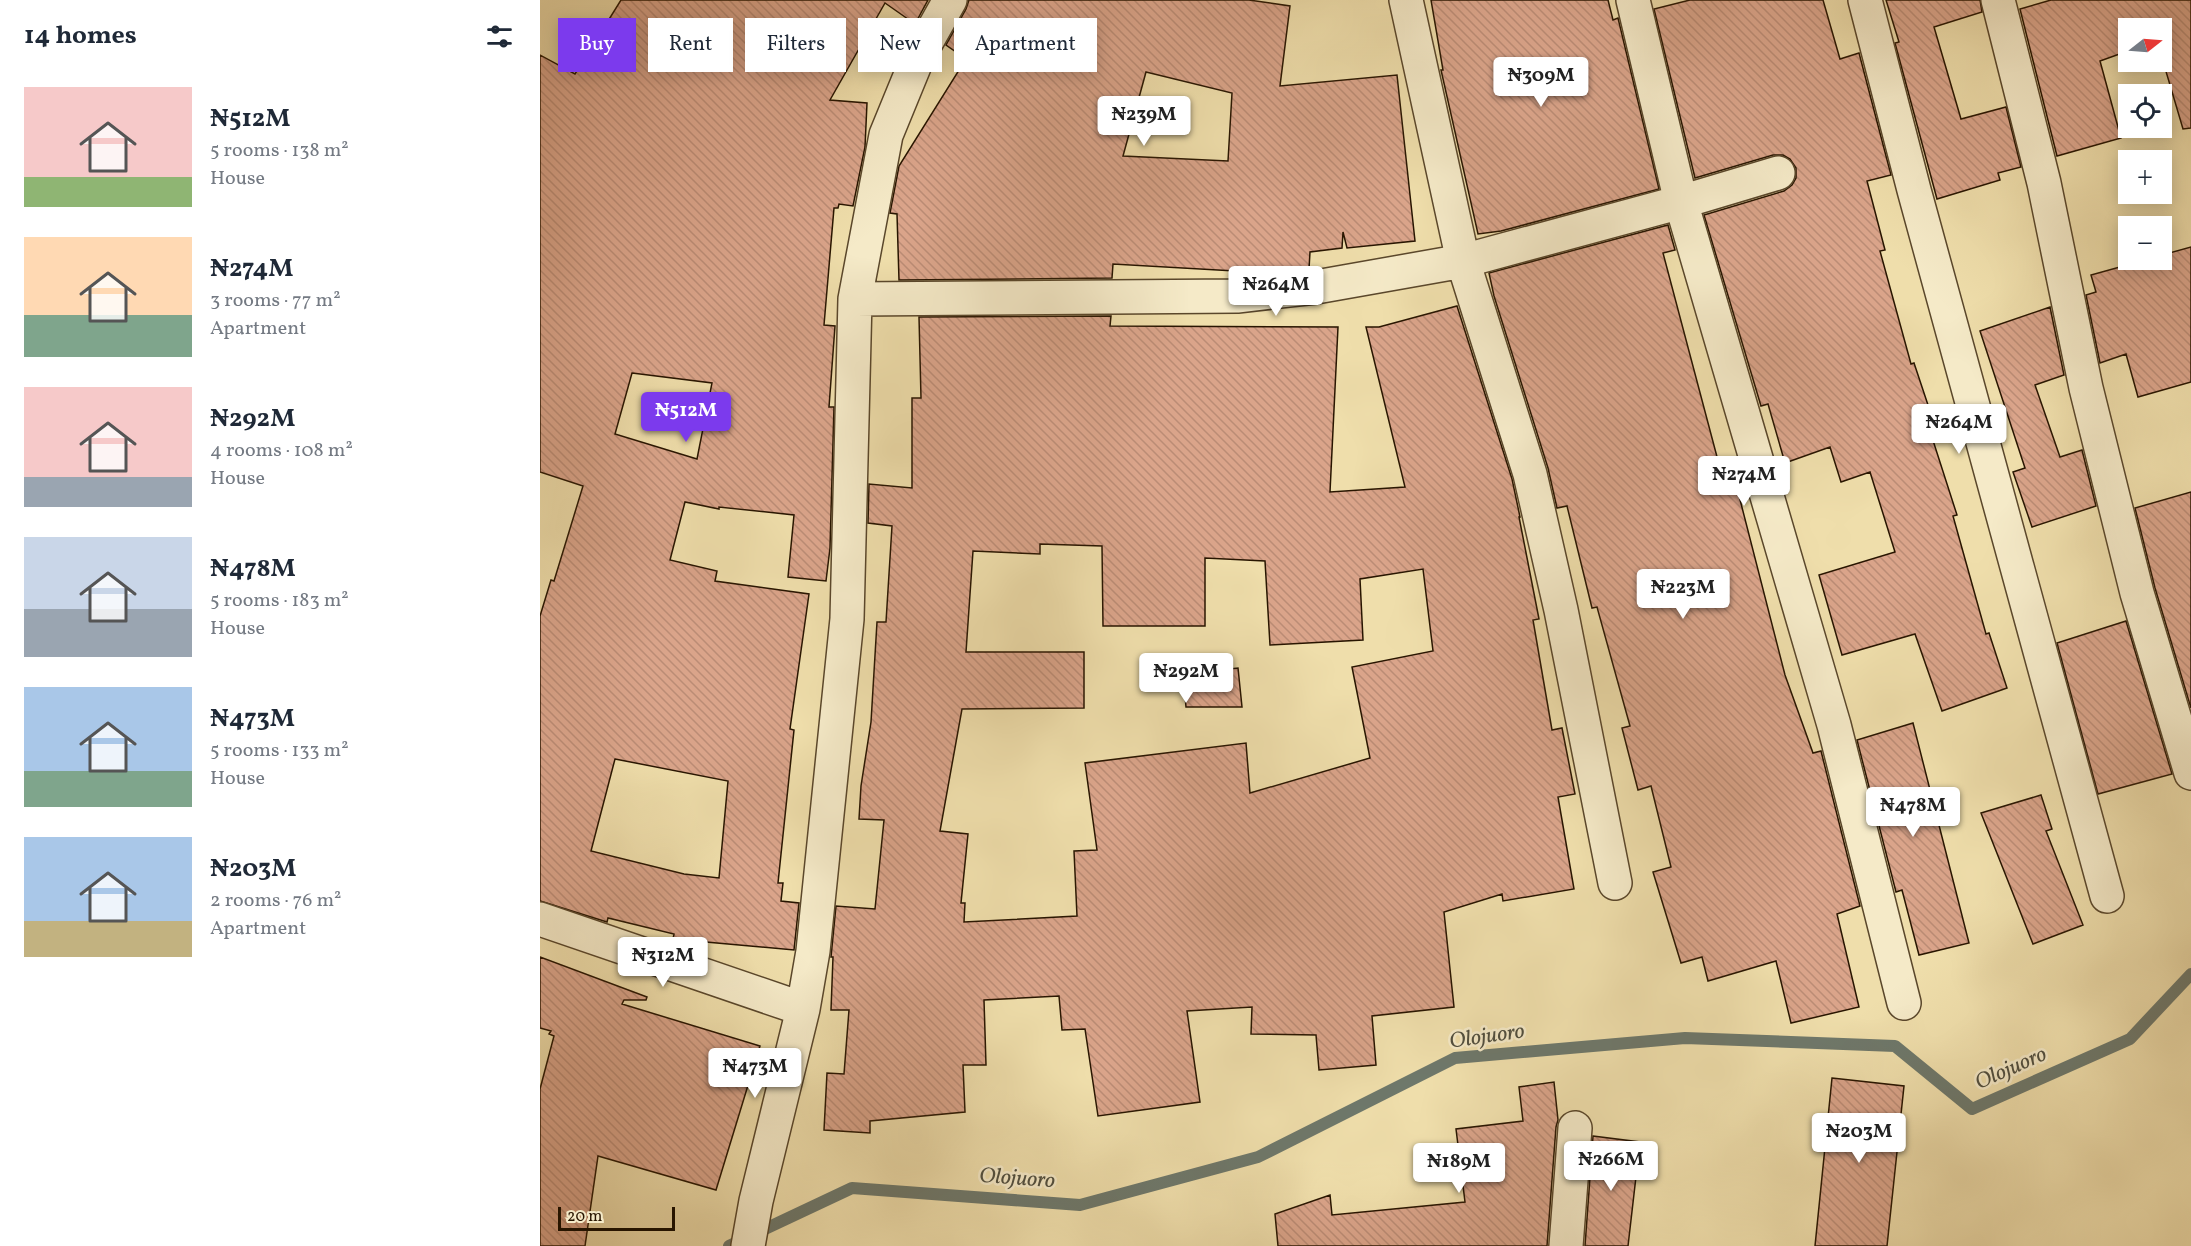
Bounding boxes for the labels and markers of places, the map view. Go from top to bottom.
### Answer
pin: ₦309M [1499,57,1583,108]
pin: ₦239M [1102,96,1186,147]
pin: ₦264M [1234,266,1318,317]
pin: ₦512M [644,392,728,443]
pin: ₦264M [1917,404,2001,455]
pin: ₦274M [1702,456,1786,507]
pin: ₦223M [1641,569,1725,620]
pin: ₦292M [1144,653,1228,704]
pin: ₦478M [1871,787,1955,838]
pin: ₦312M [621,937,705,988]
pin: ₦473M [713,1048,797,1099]
pin: ₦203M [1817,1113,1901,1164]
pin: ₦266M [1569,1141,1653,1192]
pin: ₦189M [1417,1143,1501,1194]

